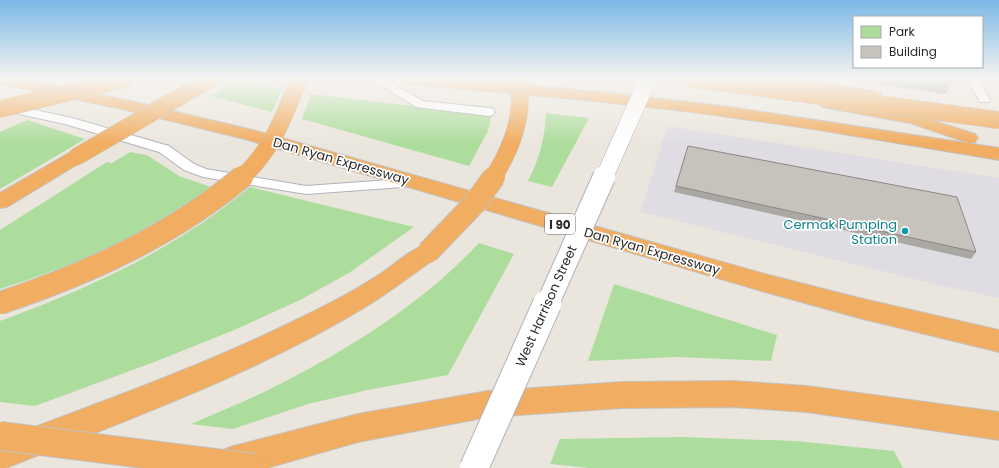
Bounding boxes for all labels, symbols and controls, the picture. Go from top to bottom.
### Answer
legend [853,16,983,68]
text: Park [889,23,916,40]
text: Building [889,43,937,60]
street label: Dan Ryan Expressway [271,133,412,190]
road number: I 90 [545,214,575,234]
place label: Cermak Pumping Station [783,215,897,249]
street label: Dan Ryan Expressway [582,223,723,280]
marker: Cermak Pumping Station [900,226,910,236]
street label: West Harrison Street [511,242,582,370]

